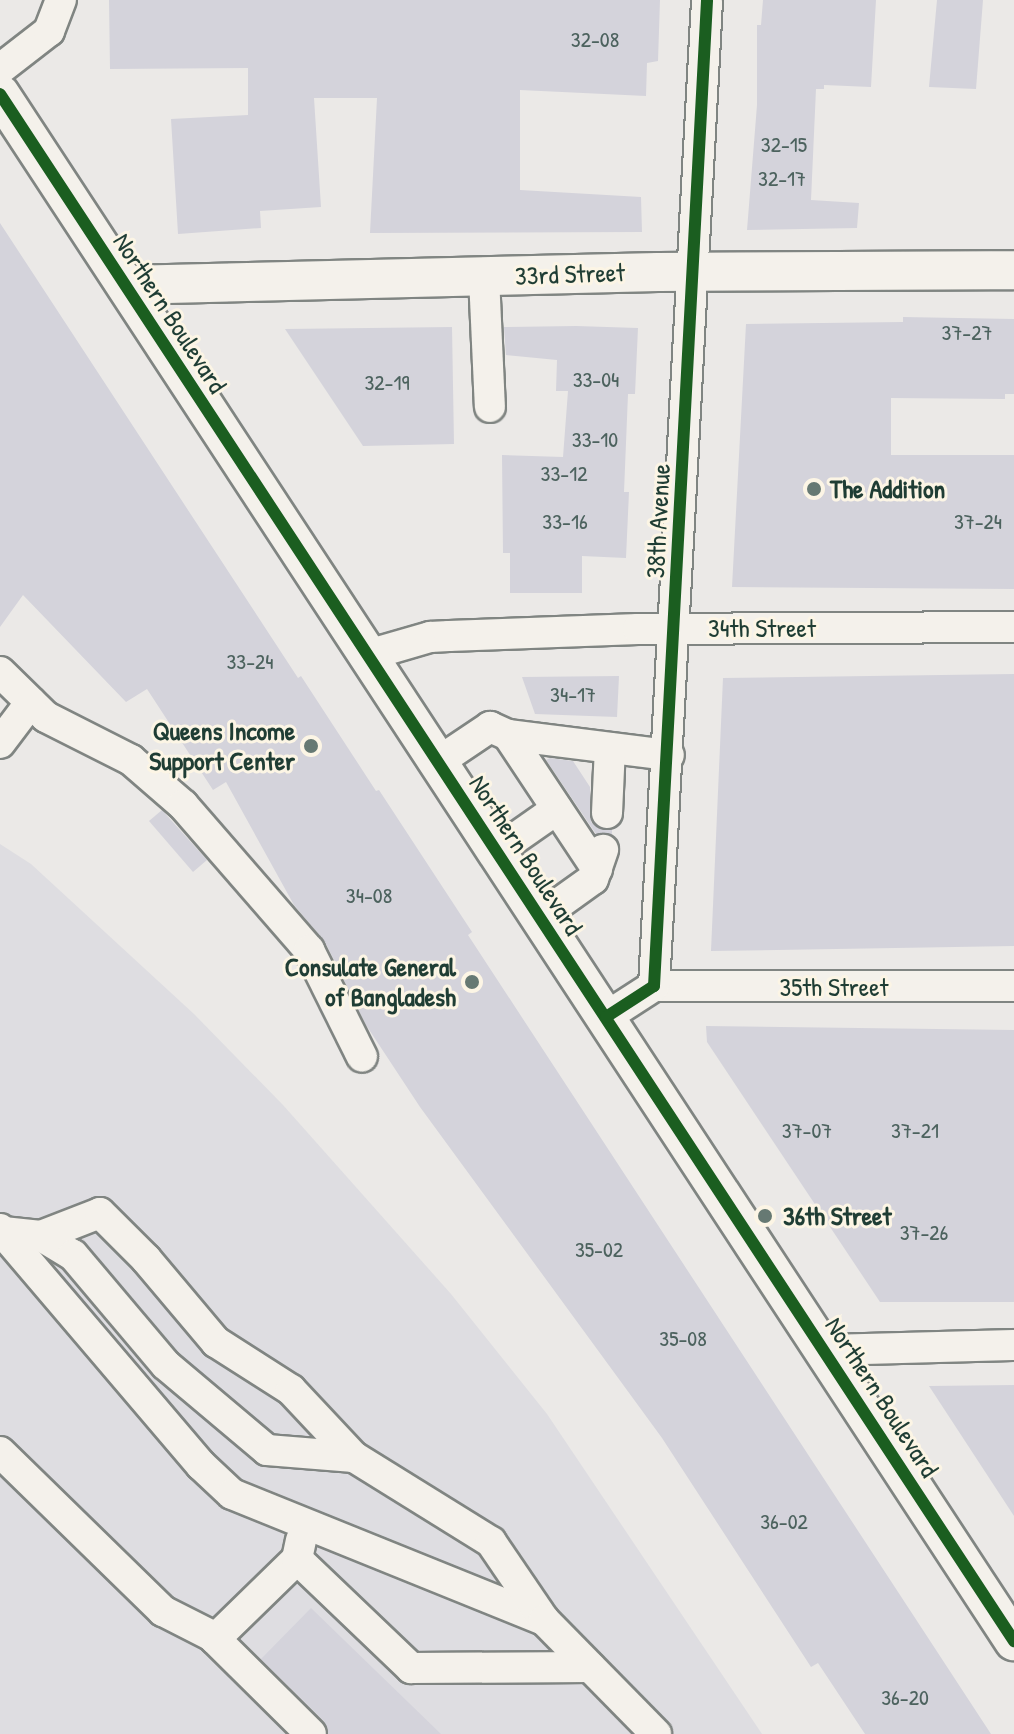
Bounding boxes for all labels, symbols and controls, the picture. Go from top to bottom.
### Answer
house number: 32-08 [571,27,619,53]
house number: 32-15 [761,132,807,158]
house number: 32-17 [758,166,806,192]
street label: Northern Boulevard [107,227,233,399]
street label: 33rd Street [515,256,625,292]
house number: 37-27 [942,320,992,346]
house number: 33-04 [573,367,619,393]
house number: 32-19 [364,370,410,396]
house number: 33-10 [572,427,618,453]
house number: 33-12 [541,461,587,487]
street label: 38th Avenue [639,463,677,579]
place label: The Addition [830,473,945,505]
marker: The Addition [805,480,823,498]
house number: 33-16 [542,509,588,535]
house number: 37-24 [954,509,1002,535]
street label: 34th Street [708,612,816,644]
house number: 33-24 [226,649,274,675]
house number: 34-17 [550,682,596,708]
place label: Queens Income Support Center [149,715,295,776]
marker: Queens Income Support Center [302,737,320,755]
street label: Northern Boulevard [463,769,589,941]
house number: 34-08 [346,883,392,909]
place label: Consulate General of Bangladesh [285,951,456,1012]
street label: 35th Street [779,971,889,1003]
marker: Consulate General of Bangladesh [463,973,481,991]
house number: 37-07 [782,1118,832,1144]
house number: 37-21 [891,1118,939,1144]
place label: 36th Street [783,1200,891,1232]
marker: 36th Street [754,1205,776,1227]
house number: 37-26 [900,1220,948,1246]
house number: 35-02 [575,1237,623,1263]
street label: Northern Boulevard [819,1311,945,1483]
house number: 35-08 [659,1326,707,1352]
house number: 36-02 [760,1509,808,1535]
house number: 36-20 [881,1685,929,1711]

